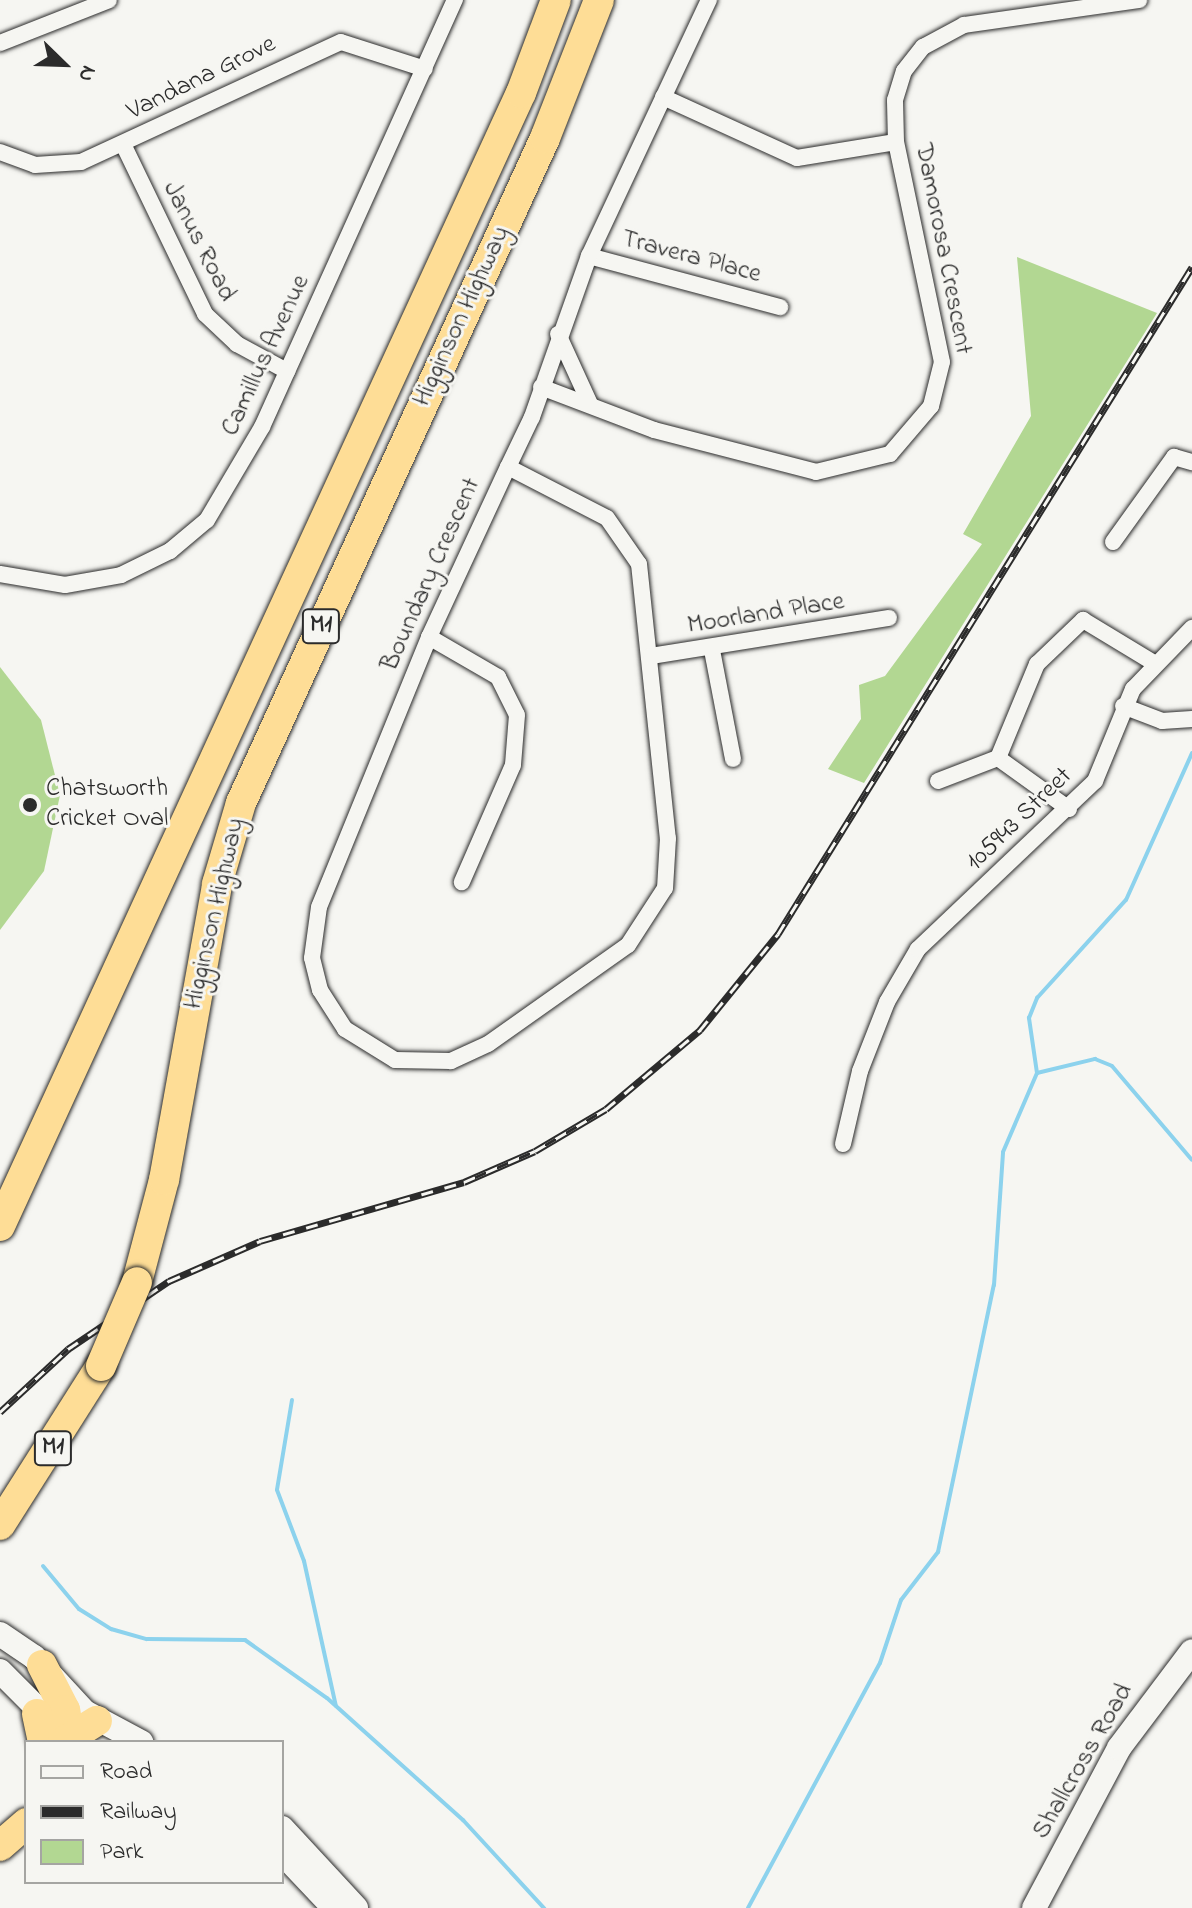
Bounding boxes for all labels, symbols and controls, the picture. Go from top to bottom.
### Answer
north arrow [24,24,104,104]
street label: Vandana Grove [123,30,281,128]
text: N [68,60,104,86]
street label: Damorosa Crescent [906,141,978,357]
street label: Janus Road [154,177,242,307]
street label: Higginson Highway [408,222,518,412]
street label: Travera Place [618,224,764,292]
street label: Camillus Avenue [216,270,318,442]
street label: Boundary Crescent [375,474,489,676]
street label: Moorland Place [685,587,847,643]
road number: M1 [301,606,341,646]
street label: 105943 Street [960,762,1080,878]
place label: Chatsworth Cricket Oval [46,774,168,836]
marker: Chatsworth Cricket Oval [21,796,39,814]
street label: Higginson Highway [179,815,253,1013]
road number: M1 [33,1428,73,1468]
street label: Shallcross Road [1027,1679,1141,1845]
legend [24,1740,284,1884]
text: Road [100,1755,152,1790]
text: Railway [100,1795,177,1830]
text: Park [100,1835,143,1870]

